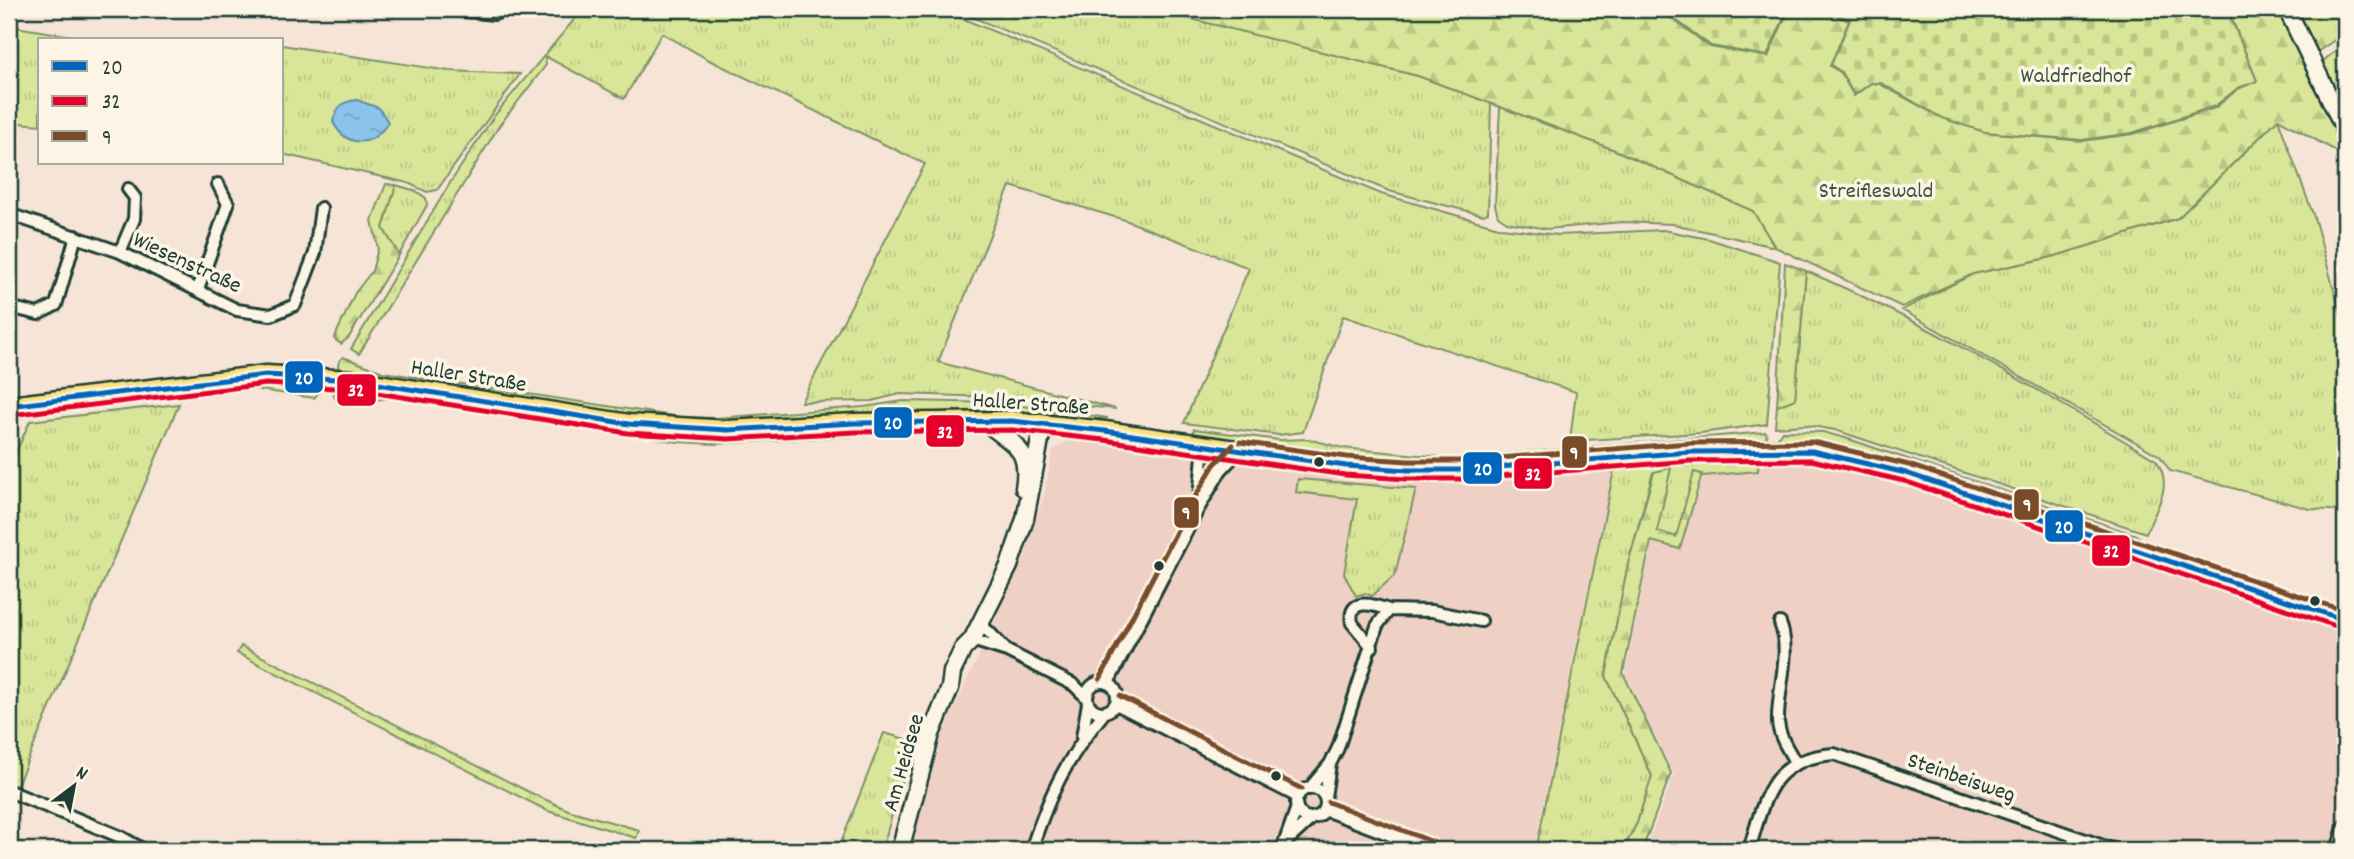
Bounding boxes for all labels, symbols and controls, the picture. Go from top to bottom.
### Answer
legend [38,38,284,164]
text: 20 [102,55,123,85]
park label: Waldfriedhof [2021,61,2132,94]
text: 32 [102,89,121,119]
text: 9 [102,125,112,155]
park label: Streifleswald [1819,176,1933,209]
street label: Wiesenstraße [127,225,246,304]
street label: Haller Straße [408,352,529,403]
line badge: 20 [284,360,324,394]
text: 20 [295,367,313,394]
line badge: 32 [336,373,377,407]
text: 32 [348,379,364,406]
street label: Haller Straße [972,385,1090,426]
line badge: 20 [873,406,913,439]
text: 20 [884,412,902,439]
line badge: 32 [925,414,965,448]
text: 32 [937,421,953,448]
line badge: 9 [1561,435,1588,469]
text: 9 [1570,442,1578,469]
line badge: 20 [1462,451,1503,485]
unlabelled marker [1312,455,1326,469]
line badge: 32 [1513,457,1553,490]
text: 20 [1474,458,1492,485]
text: 32 [1525,463,1541,490]
line badge: 9 [2013,488,2040,521]
text: 9 [2023,494,2031,521]
line badge: 9 [1173,496,1200,529]
text: 9 [1182,502,1190,529]
line badge: 20 [2044,509,2084,543]
text: 20 [2055,516,2073,543]
line badge: 32 [2091,534,2131,567]
text: 32 [2103,540,2119,567]
unlabelled marker [1152,559,1166,573]
unlabelled marker [2308,594,2322,608]
street label: Am Heidsee [876,710,935,816]
street label: Steinbeisweg [1902,745,2019,813]
north arrow [38,750,108,820]
text: N [70,761,92,788]
unlabelled marker [1269,769,1283,783]

